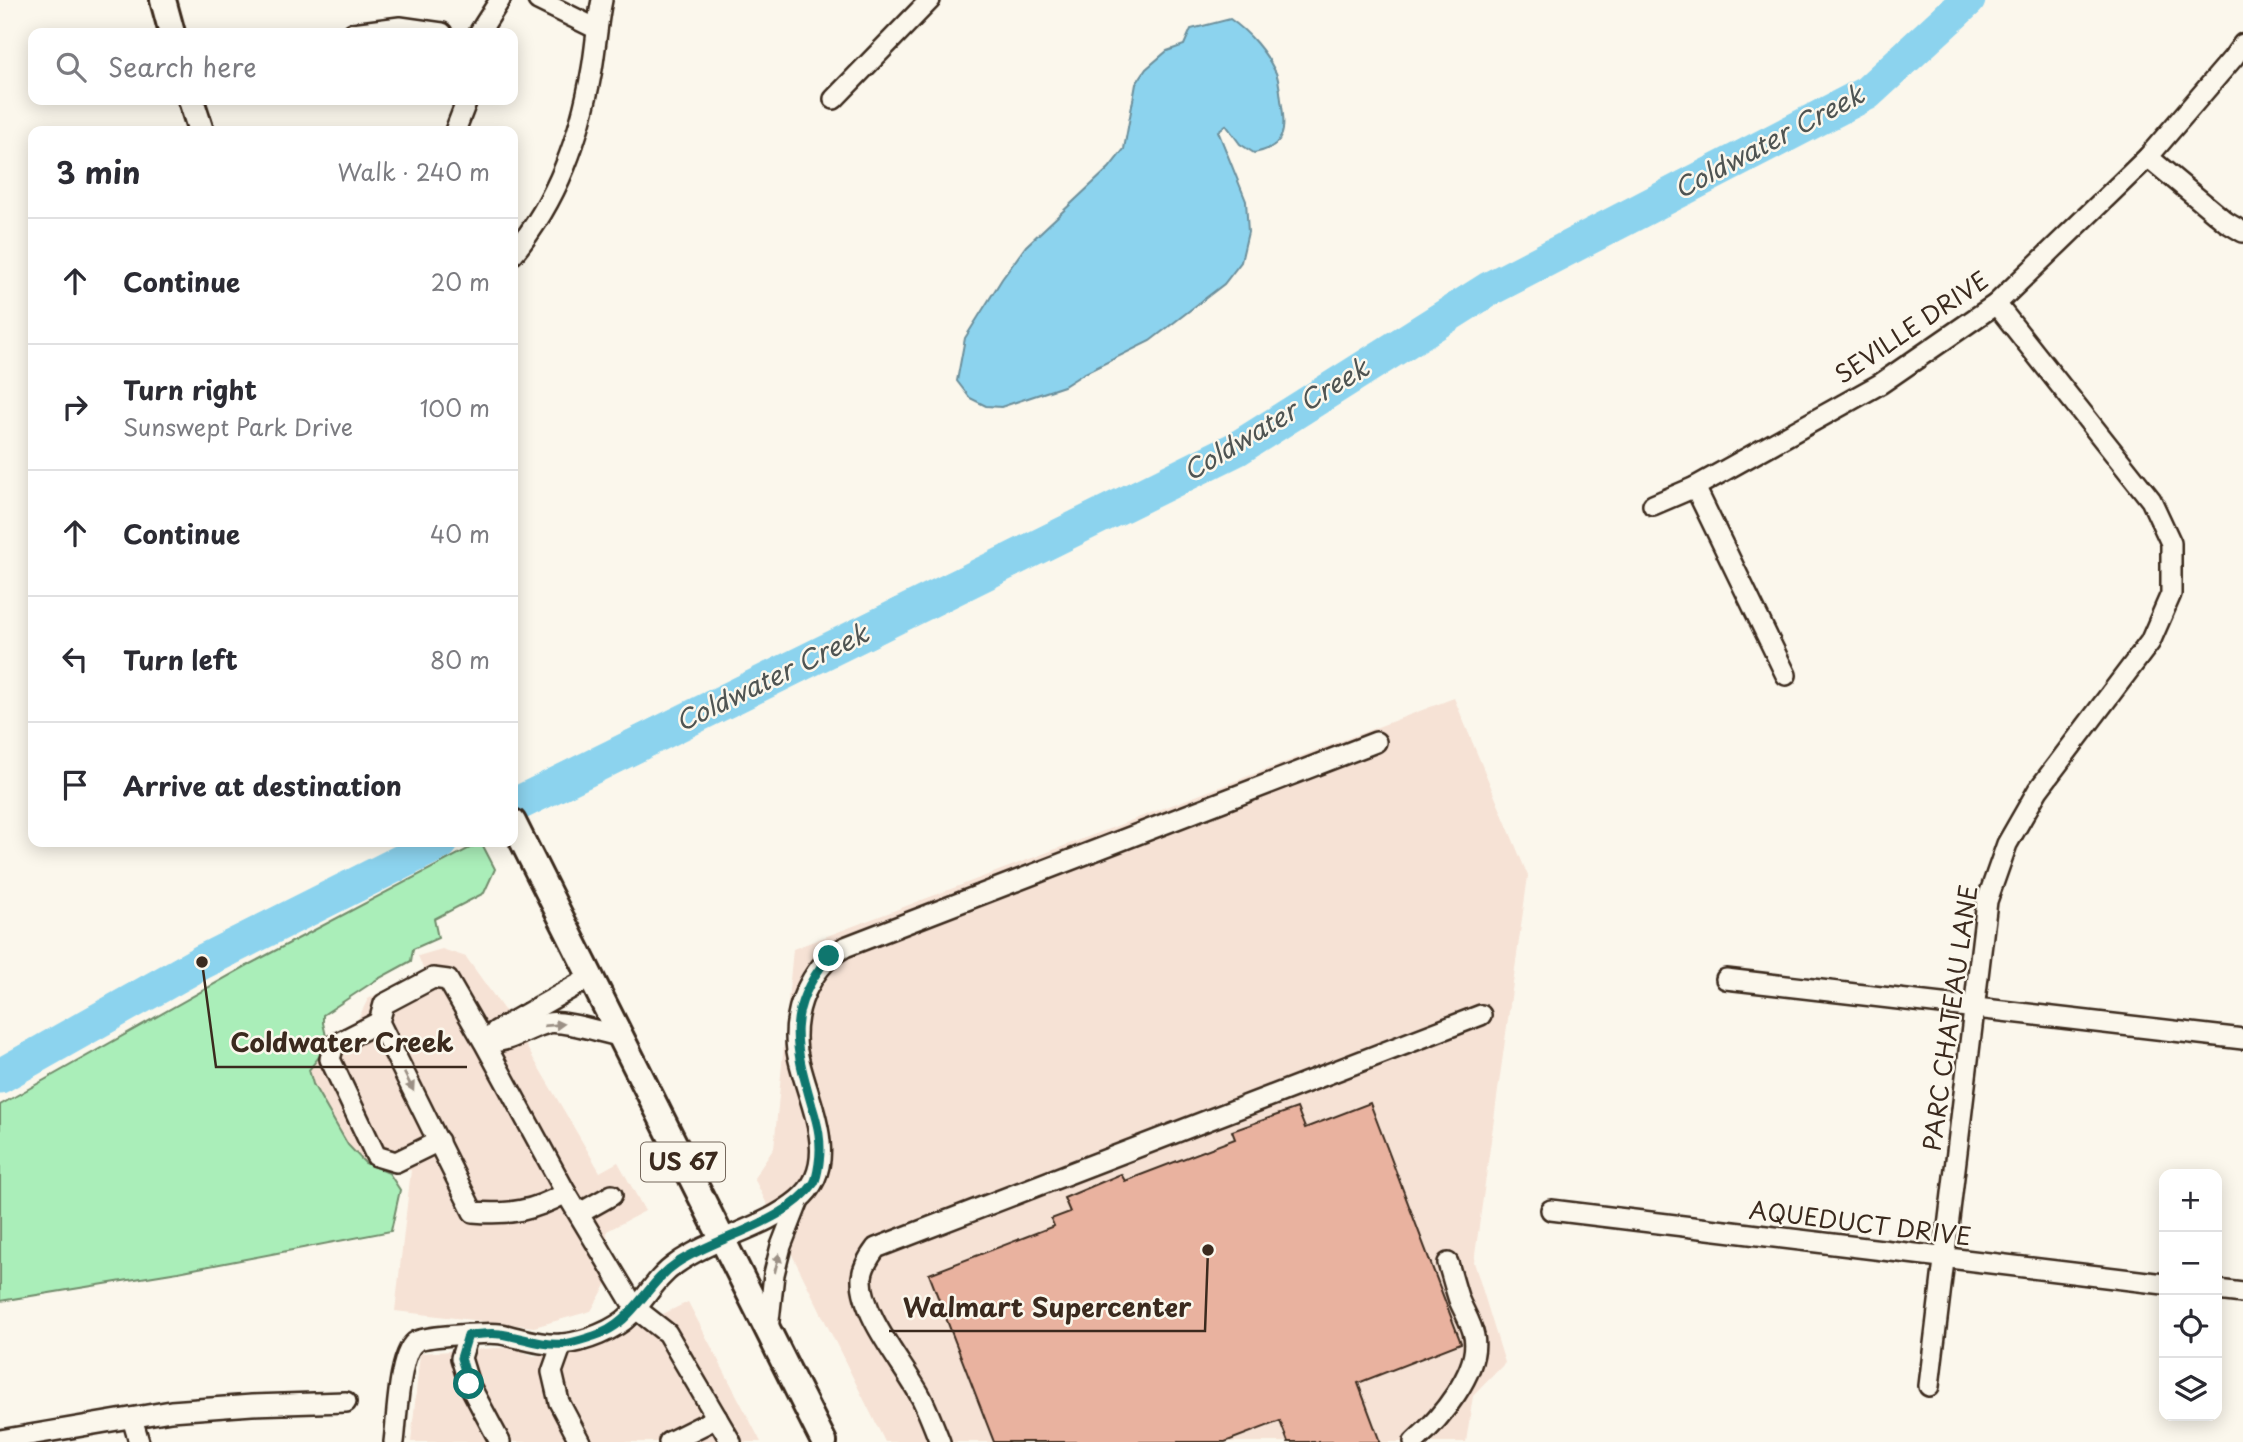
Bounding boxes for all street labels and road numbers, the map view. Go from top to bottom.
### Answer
street label: SEVILLE DRIVE [1827,261,1995,391]
street label: PARC CHATEAU LANE [1913,882,1986,1153]
road number: US 67 [641,1142,725,1182]
street label: AQUEDUCT DRIVE [1747,1191,1973,1253]

